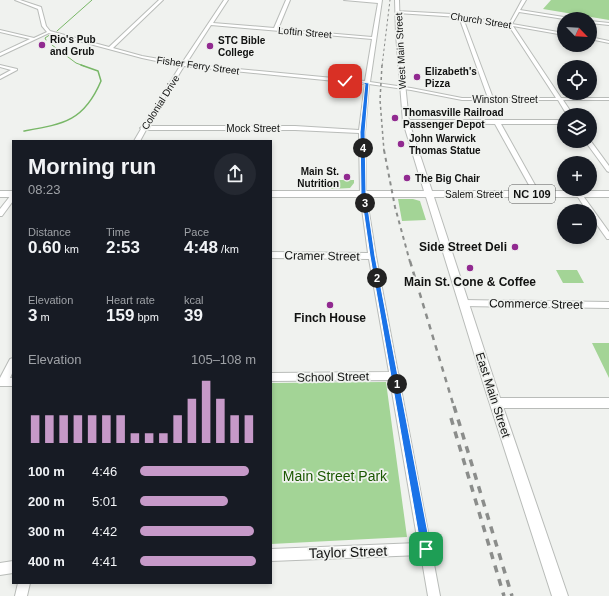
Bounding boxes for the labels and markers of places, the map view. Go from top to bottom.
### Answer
place label: Rio's Pub and Grub [50,34,96,57]
place label: STC Bible College [218,35,266,58]
marker: Rio's Pub and Grub [37,40,47,50]
marker: STC Bible College [205,41,215,51]
pin [328,64,362,98]
place label: Elizabeth's Pizza [425,66,477,89]
marker: Elizabeth's Pizza [412,72,422,82]
place label: Thomasville Railroad Passenger Depot [403,107,504,130]
marker: Thomasville Railroad Passenger Depot [390,113,400,123]
place label: John Warwick Thomas Statue [409,133,481,156]
pin: 4 [353,138,373,158]
marker: John Warwick Thomas Statue [396,139,406,149]
place label: Main St. Nutrition [297,166,339,189]
marker: Main St. Nutrition [342,172,352,182]
marker: The Big Chair [402,173,412,183]
place label: The Big Chair [415,173,480,184]
pin: 3 [355,193,375,213]
place label: Side Street Deli [419,240,507,254]
marker: Side Street Deli [510,242,520,252]
marker: Main St. Cone & Coffee [465,263,475,273]
pin: 2 [367,268,387,288]
place label: Main St. Cone & Coffee [404,275,536,289]
marker: Finch House [325,300,335,310]
place label: Finch House [294,311,366,325]
pin: 1 [387,374,407,394]
pin [409,532,443,566]

